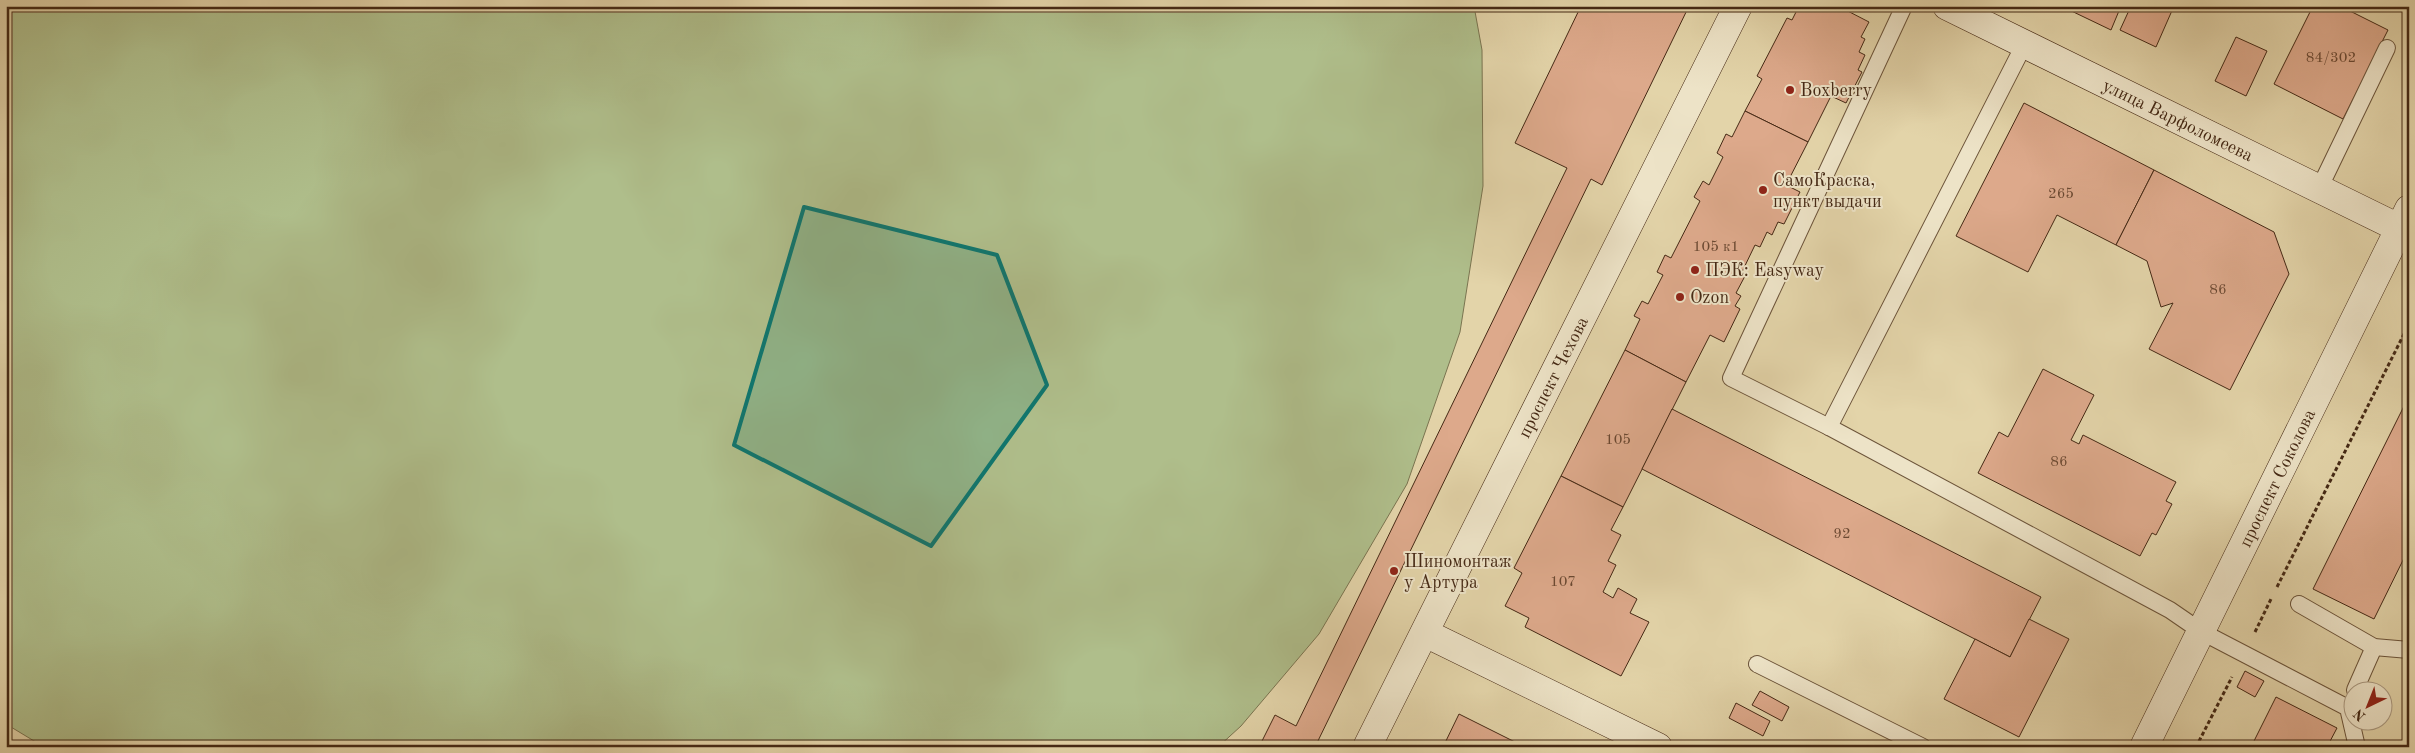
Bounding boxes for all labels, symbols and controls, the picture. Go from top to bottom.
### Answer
house number: 84/302 [2306,51,2356,66]
street label: улица Варфоломеева [2099,77,2256,166]
place label: Boxberry [1800,82,1873,100]
marker: Boxberry [1784,84,1796,96]
place label: СамоКраска, пункт выдачи [1773,172,1882,211]
marker: СамоКраска, пункт выдачи [1757,184,1769,196]
house number: 265 [2048,187,2074,202]
house number: 105 к1 [1693,240,1739,255]
place label: ПЭК: Easyway [1705,262,1825,280]
marker: ПЭК: Easyway [1689,264,1701,276]
house number: 86 [2209,283,2227,298]
place label: Ozon [1690,289,1729,307]
marker: Ozon [1674,291,1686,303]
street label: проспект Чехова [1516,314,1592,441]
street label: проспект Соколова [2237,406,2319,550]
house number: 105 [1605,433,1631,448]
house number: 86 [2050,455,2068,470]
house number: 92 [1833,527,1851,542]
place label: Шиномонтаж у Артура [1404,553,1512,592]
marker: Шиномонтаж у Артура [1388,565,1400,577]
house number: 107 [1550,575,1576,590]
north arrow [2342,680,2392,730]
text: N [2351,706,2369,724]

